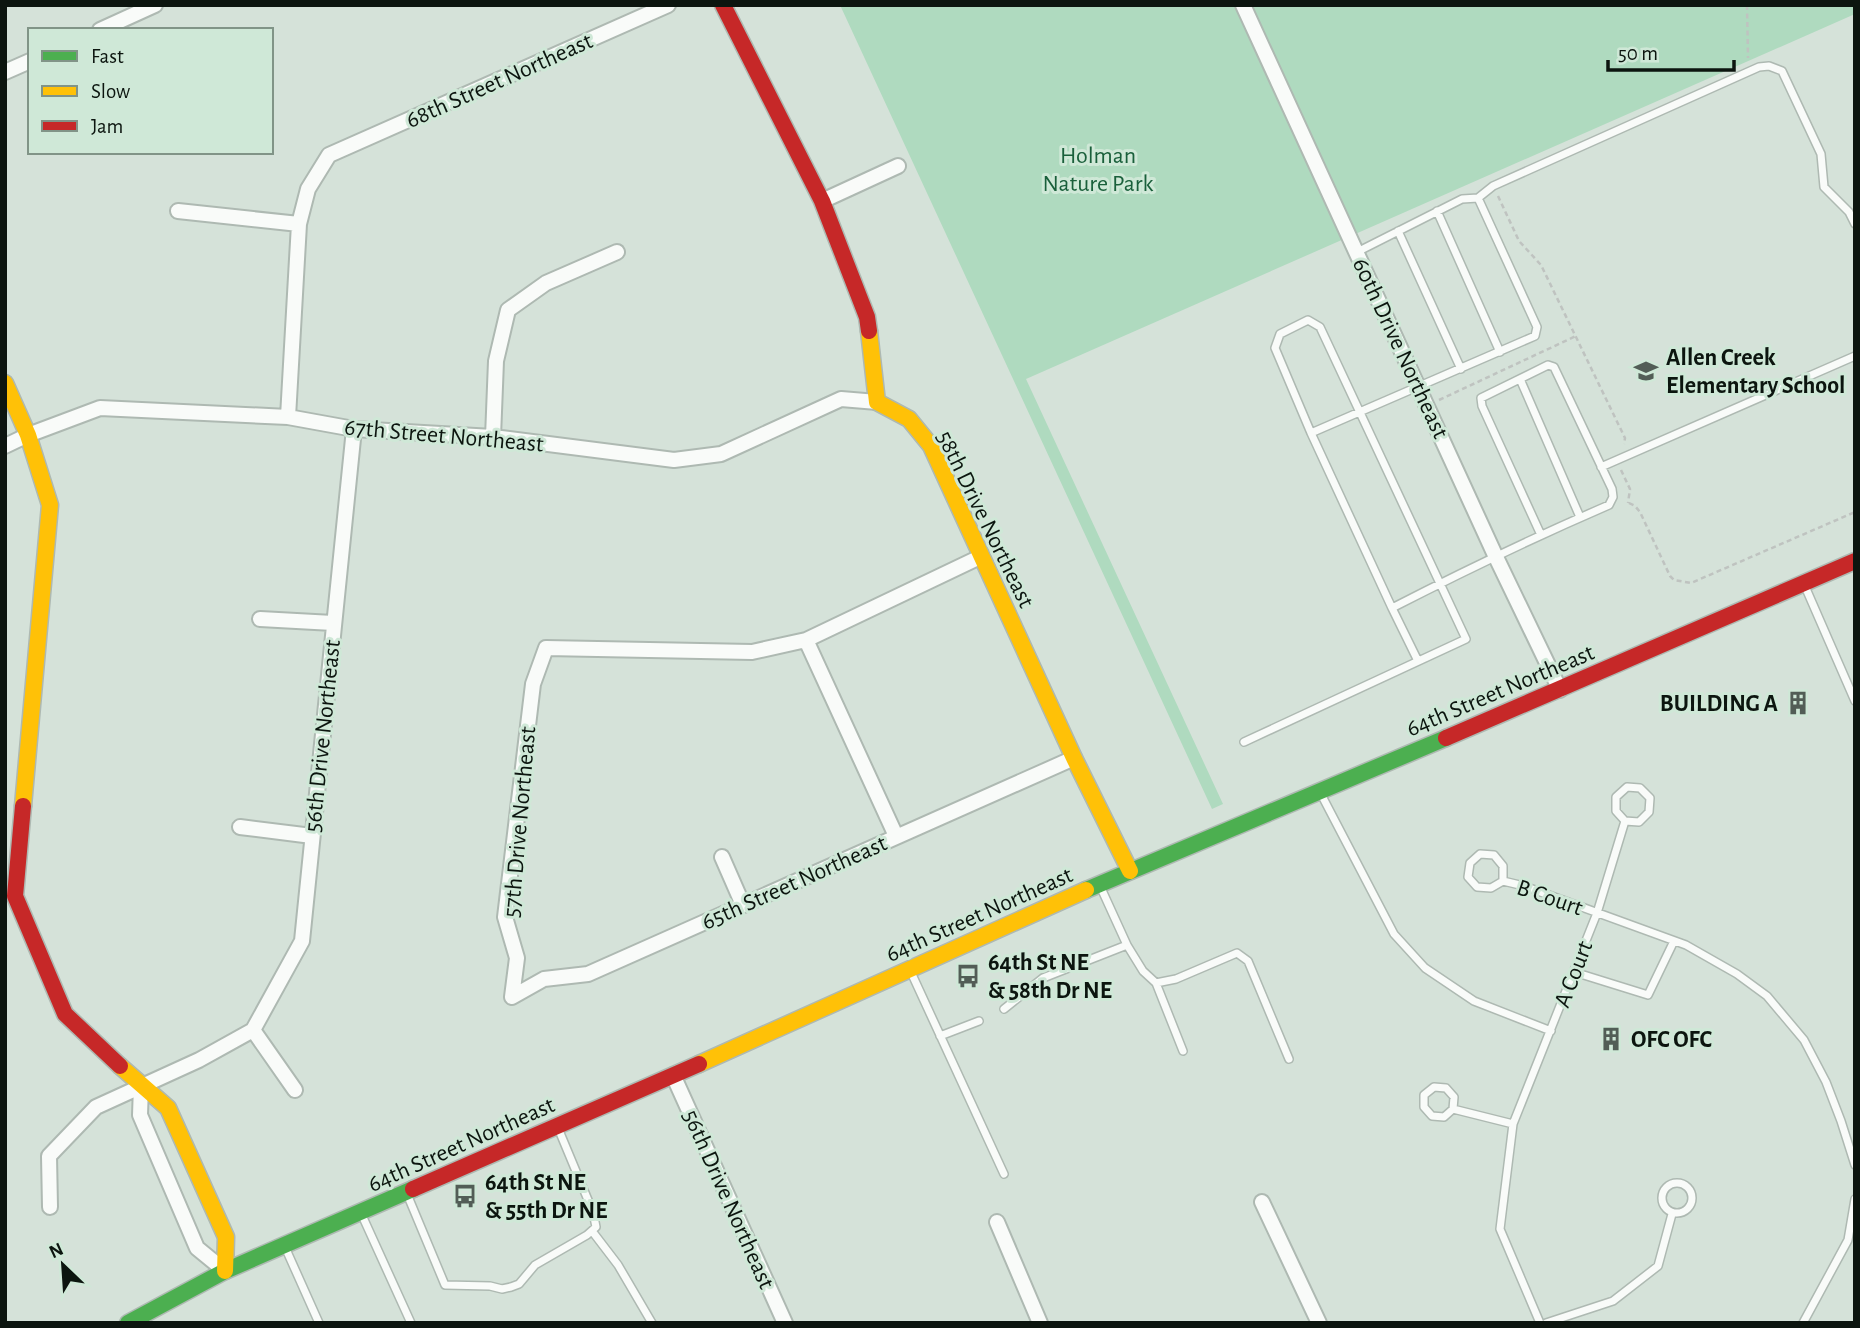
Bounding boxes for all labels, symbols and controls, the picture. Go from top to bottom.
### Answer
legend [28,28,273,154]
scale bar [1608,28,1734,72]
street label: 68th Street Northeast [403,29,597,133]
text: 50 m [1618,43,1658,64]
text: Fast [91,46,124,67]
text: Slow [91,81,130,102]
text: Jam [91,116,123,137]
park label: Holman Nature Park [1043,144,1153,196]
street label: 60th Drive Northeast [1348,255,1453,443]
place label: Allen Creek Elementary School [1666,346,1845,398]
school or university icon: Allen Creek Elementary School [1632,357,1660,385]
street label: 67th Street Northeast [343,415,545,457]
street label: 58th Drive Northeast [932,427,1038,612]
street label: 56th Drive Northeast [301,638,345,833]
street label: 64th Street Northeast [1403,640,1598,741]
building icon: BUILDING A [1784,689,1812,717]
place label: BUILDING A [1660,692,1779,716]
street label: 57th Drive Northeast [500,725,540,919]
street label: 65th Street Northeast [698,831,891,935]
street label: 64th Street Northeast [883,863,1077,967]
street label: B Court [1514,876,1586,920]
street label: A Court [1550,938,1598,1011]
place label: 64th St NE & 58th Dr NE [988,951,1112,1003]
bus stop icon: 64th St NE & 58th Dr NE [954,962,982,990]
building icon: OFC OFC [1597,1025,1625,1053]
place label: OFC OFC [1631,1028,1713,1052]
street label: 64th Street Northeast [365,1093,559,1197]
street label: 56th Drive Northeast [678,1106,779,1293]
place label: 64th St NE & 55th Dr NE [485,1171,607,1223]
bus stop icon: 64th St NE & 55th Dr NE [451,1182,479,1210]
north arrow [28,1230,98,1300]
text: N [46,1240,66,1262]

